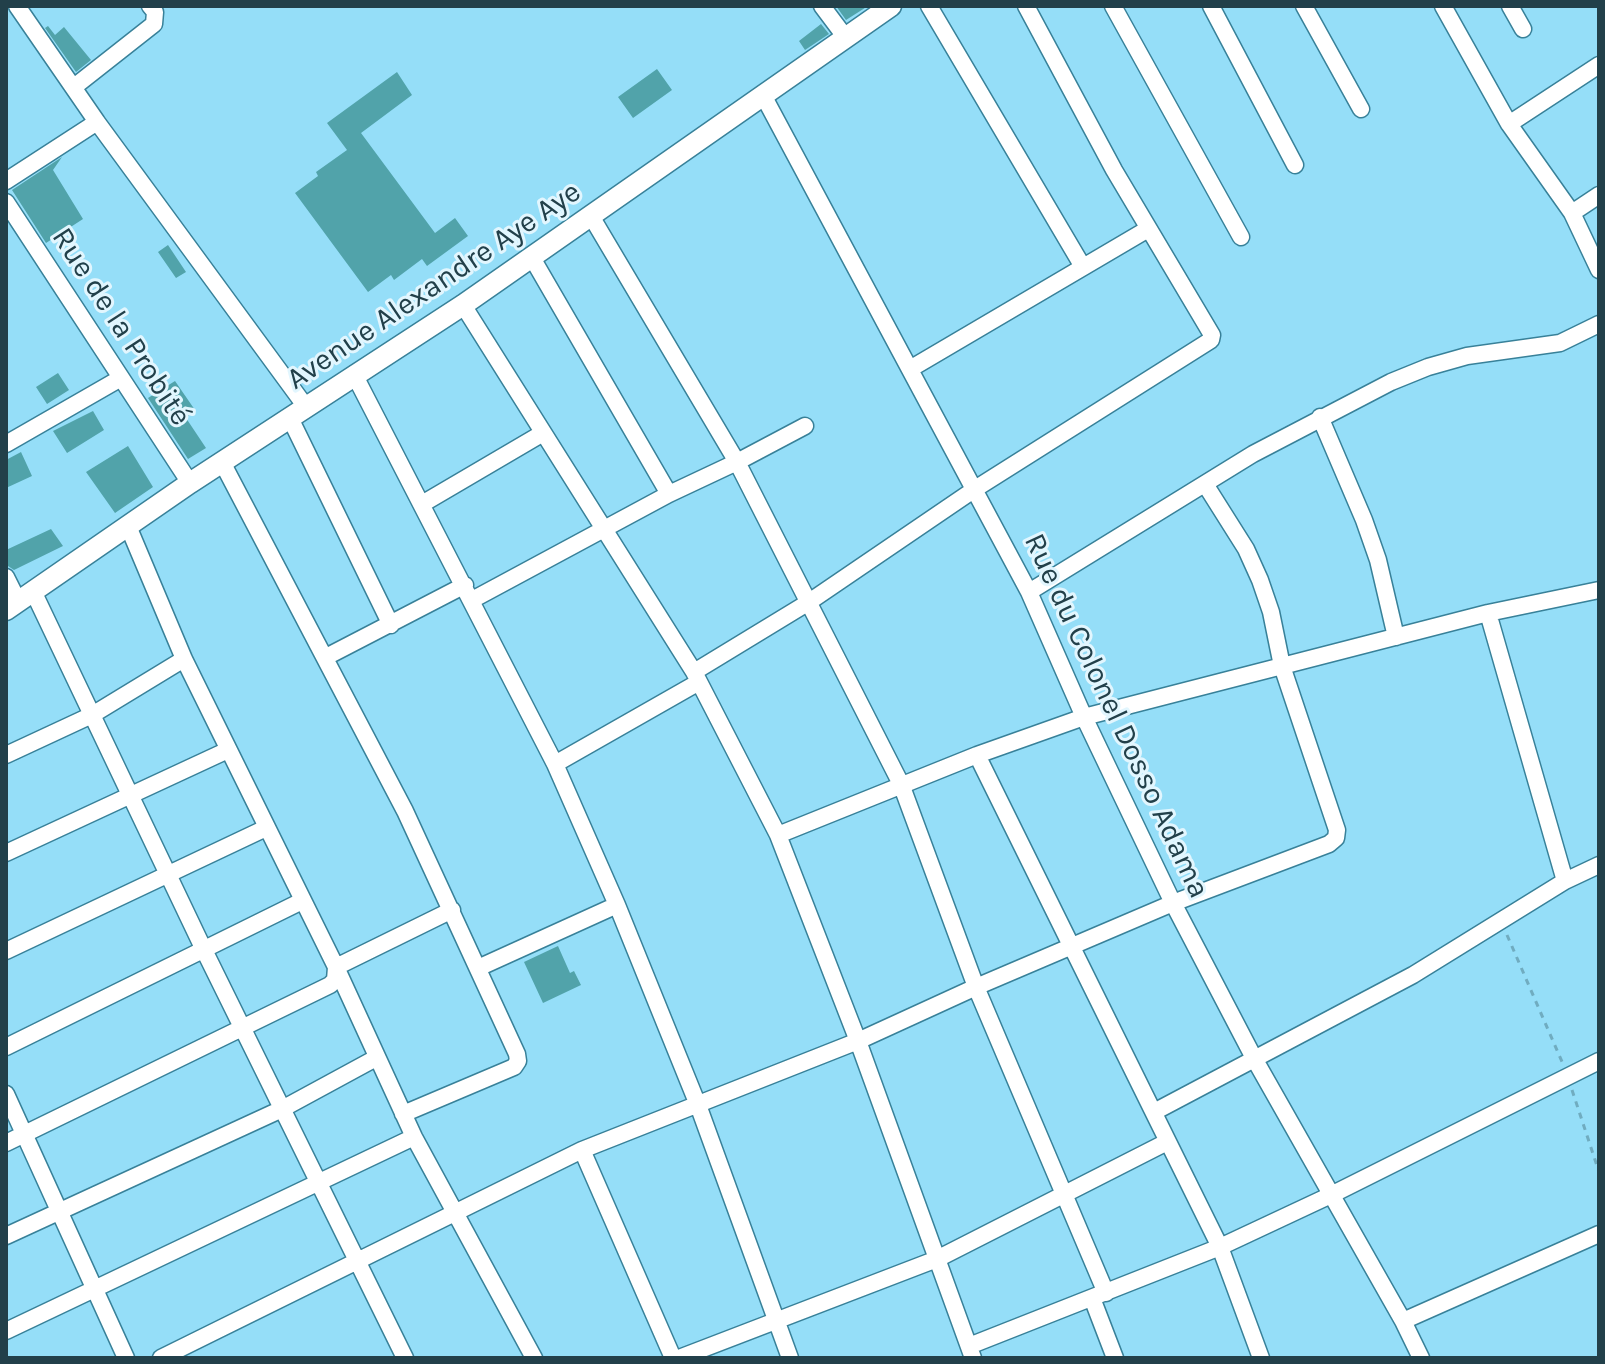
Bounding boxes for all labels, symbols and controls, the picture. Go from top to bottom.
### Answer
street label: Avenue Alexandre Aye Aye [280,174,588,398]
street label: Rue de la Probité [44,221,198,433]
street label: Rue du Colonel Dosso Adama [1016,528,1216,904]

